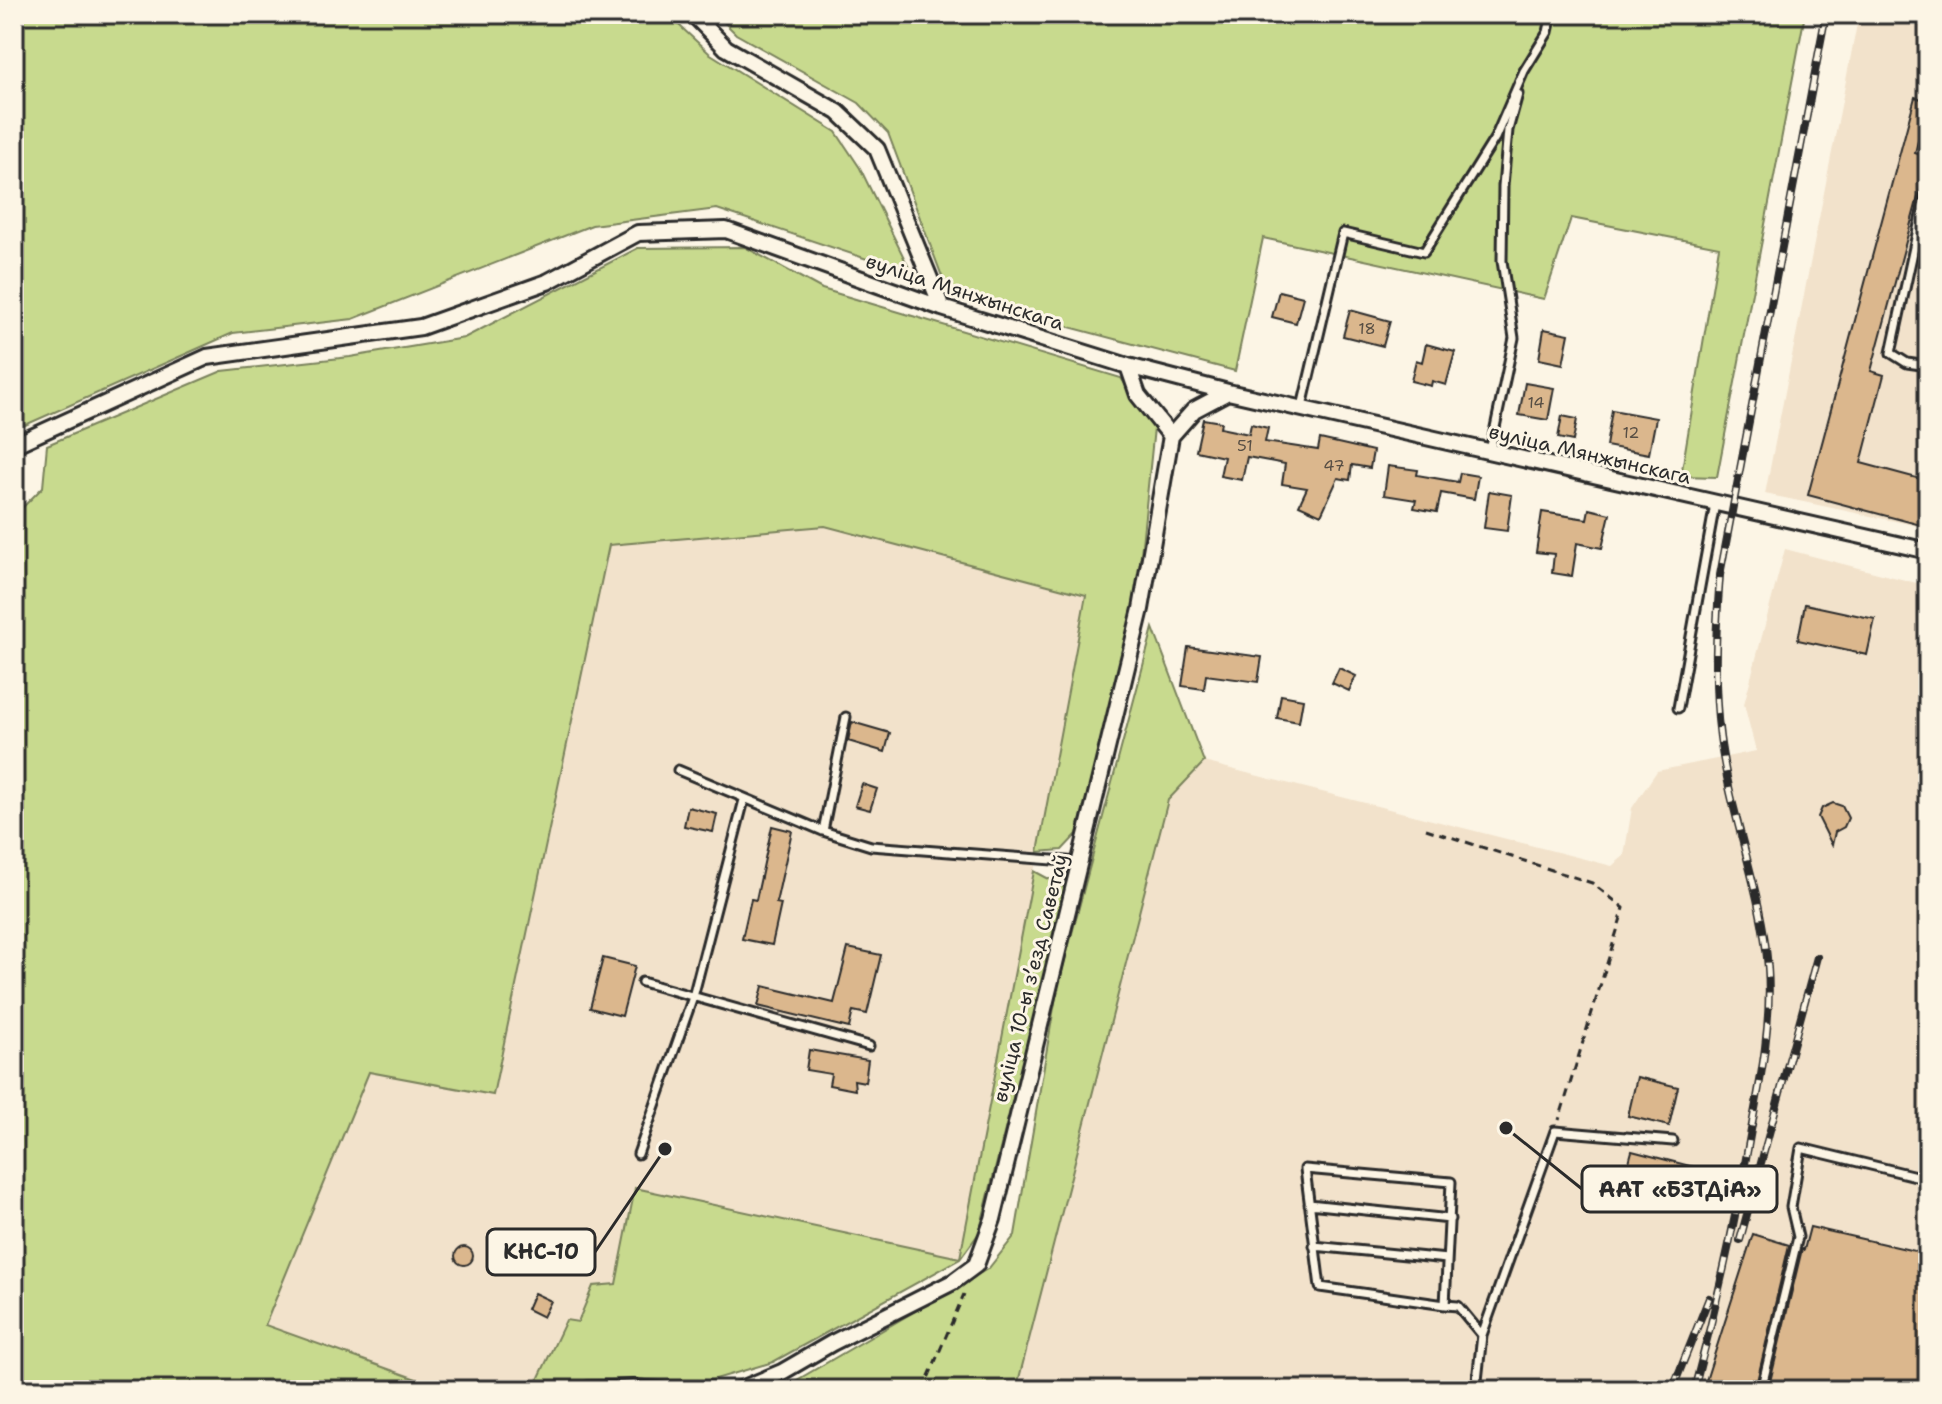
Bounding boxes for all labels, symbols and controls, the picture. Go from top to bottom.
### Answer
street label: вуліца Мянжынскага [863,248,1068,336]
house number: 18 [1358,318,1376,339]
house number: 14 [1527,392,1545,413]
street label: вуліца Мянжынскага [1486,418,1694,490]
house number: 12 [1622,422,1640,443]
house number: 51 [1237,435,1253,456]
house number: 47 [1323,455,1345,476]
street label: вуліца 10-ы зʼезд Саветаў [987,851,1073,1105]
callout: ААТ «БЗТДіА» [1582,1166,1777,1212]
text: ААТ «БЗТДіА» [1599,1175,1761,1204]
callout: КНС-10 [487,1229,595,1275]
text: КНС-10 [503,1237,579,1266]

